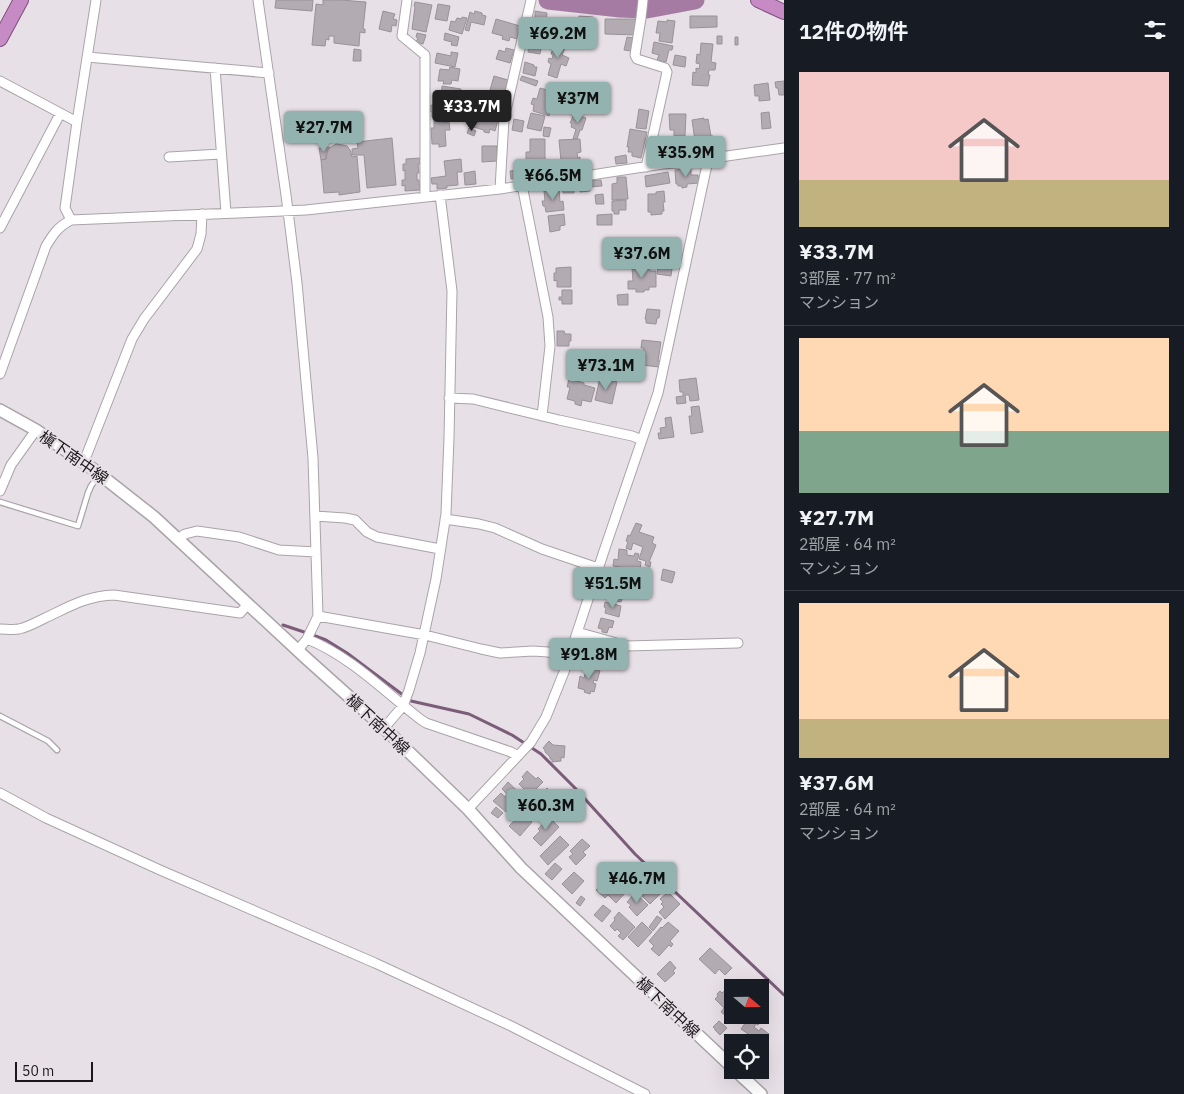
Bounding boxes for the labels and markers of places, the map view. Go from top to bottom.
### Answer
pin: ¥69.2M [517,17,599,59]
pin: ¥37M [548,82,608,124]
pin: ¥33.7M [431,90,513,132]
pin: ¥27.7M [283,110,365,153]
pin: ¥35.9M [645,136,727,178]
pin: ¥66.5M [512,158,594,201]
pin: ¥37.6M [601,236,683,279]
pin: ¥73.1M [565,348,647,391]
pin: ¥51.5M [572,566,654,609]
pin: ¥91.8M [548,638,630,680]
pin: ¥60.3M [505,788,587,831]
pin: ¥46.7M [596,862,678,904]

